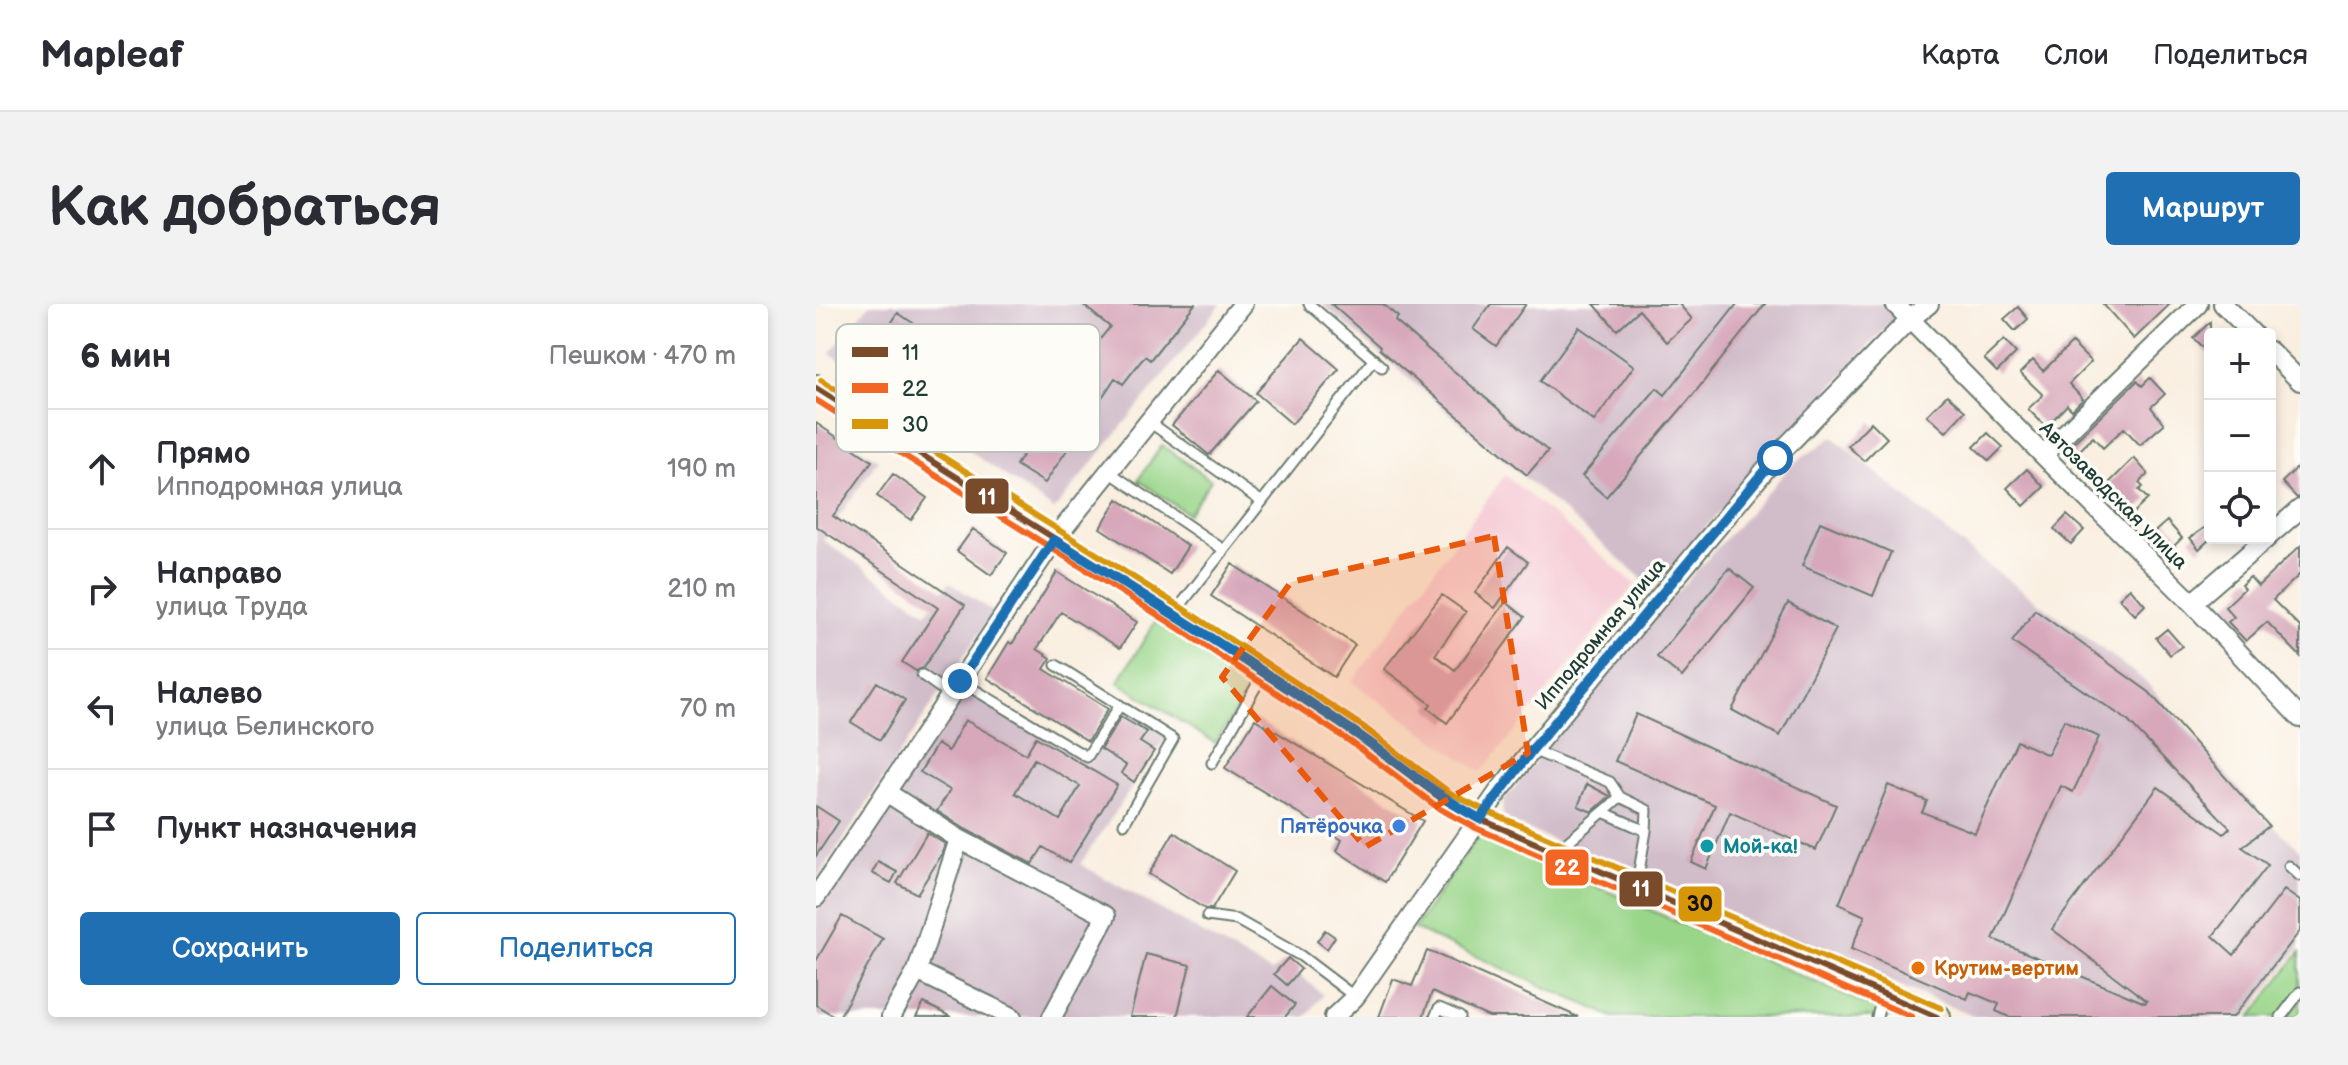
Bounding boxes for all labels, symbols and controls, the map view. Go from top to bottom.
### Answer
text: Mapleaf [40,33,184,78]
text: Карта [1921,39,2000,72]
text: Слои [2044,39,2109,72]
text: Поделиться [2153,39,2308,72]
button: Маршрут [2106,172,2300,245]
text: Как добраться [48,175,441,242]
legend [836,324,1100,452]
map controls [2204,328,2276,544]
button: + [2204,328,2276,400]
text: 6 мин [80,336,171,377]
text: 11 [902,340,919,367]
text: Пешком · 470 m [549,341,736,372]
text: 22 [902,376,928,403]
button: − [2204,400,2276,472]
text: 30 [902,412,929,439]
street label: Автозаводская улица [2034,416,2192,575]
text: Прямо [156,436,250,472]
route start [1757,440,1793,476]
icon: ahead [80,447,124,491]
text: 190 m [667,454,736,485]
text: Ипподромная улица [156,472,403,503]
button: locate [2204,472,2276,544]
line badge: 11 [964,477,1010,515]
text: 11 [978,484,996,511]
street label: Ипподромная улица [1531,554,1671,715]
text: Направо [156,556,282,592]
icon: right [80,567,124,611]
text: 210 m [667,574,736,605]
text: улица Труда [156,592,308,623]
route end [942,663,978,699]
text: Налево [156,676,262,712]
icon: left [80,687,124,731]
text: 70 m [679,694,736,725]
text: улица Белинского [156,712,374,743]
icon: arrive [80,807,124,851]
text: Пункт назначения [156,811,417,847]
place label: Пятёрочка [1280,815,1383,839]
marker: Пятёрочка [1390,817,1408,835]
place label: Мой-ка! [1723,835,1798,859]
marker: Мой-ка! [1698,837,1716,855]
line badge: 22 [1544,848,1590,887]
text: 22 [1554,855,1580,882]
line badge: 11 [1618,870,1664,908]
text: 11 [1632,876,1650,903]
line badge: 30 [1677,885,1723,923]
text: 30 [1687,891,1713,918]
button: Сохранить [80,912,400,985]
button: Поделиться [416,912,736,985]
place label: Крутим-вертим [1934,957,2079,981]
marker: Крутим-вертим [1909,959,1927,977]

